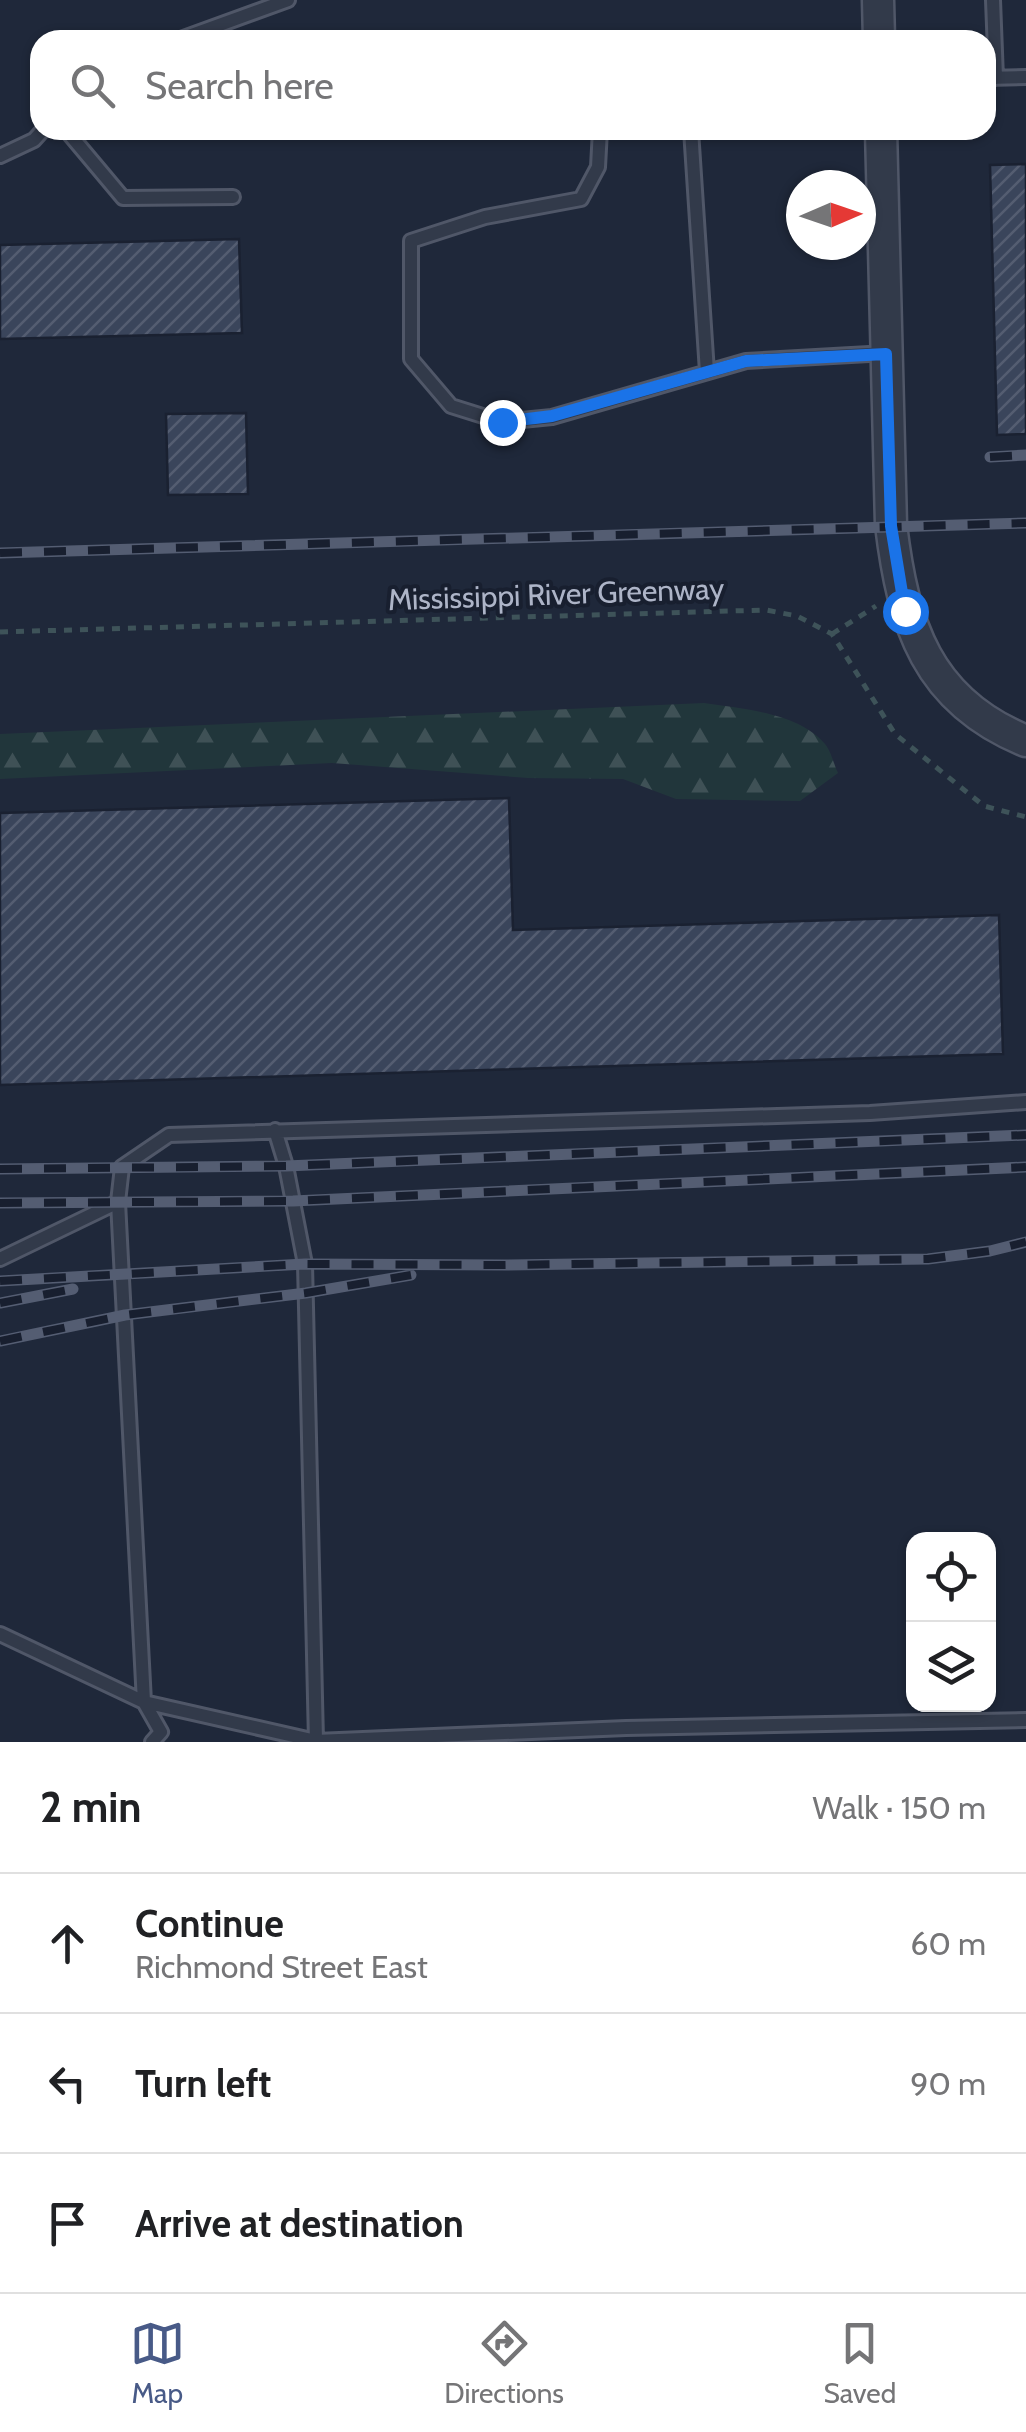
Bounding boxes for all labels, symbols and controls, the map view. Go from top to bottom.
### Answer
search box [30,30,996,140]
icon: search [65,58,120,113]
text: Search here [145,62,334,109]
north arrow [786,170,876,260]
route end [480,400,526,446]
street label: Mississippi River Greenway [387,570,725,618]
route start [883,589,929,635]
map controls [906,1532,996,1712]
button: locate [906,1532,996,1622]
button: layers [906,1622,996,1712]
text: 2 min [40,1781,141,1833]
text: Walk · 150 m [812,1788,986,1827]
text: Continue [135,1900,284,1947]
icon: ahead [40,1916,95,1971]
text: 60 m [910,1924,986,1963]
text: Richmond Street East [135,1947,428,1986]
icon: left [40,2056,95,2111]
text: Turn left [135,2060,271,2107]
text: 90 m [910,2064,986,2103]
icon: arrive [40,2196,95,2251]
text: Arrive at destination [135,2200,464,2247]
tab: Map [130,2316,185,2410]
tab: Directions [444,2316,564,2410]
tab: Saved [824,2316,896,2410]

